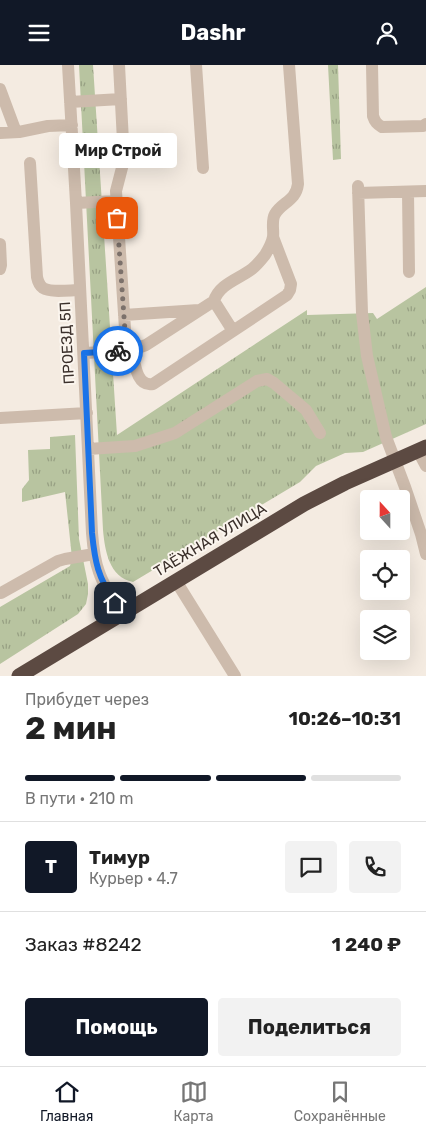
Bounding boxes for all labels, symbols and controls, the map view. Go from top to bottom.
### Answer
icon: menu [25,19,53,47]
text: Dashr [180,19,246,46]
icon: person [373,19,401,47]
callout: Мир Строй [58,133,176,168]
text: Мир Строй [74,141,162,160]
pin [96,197,138,239]
icon: bag [103,204,131,232]
street label: ПРОЕЗД 5П [56,301,78,385]
courier [93,326,143,376]
icon: bike [104,337,132,365]
north arrow [360,490,410,540]
map controls [360,490,410,660]
street label: ТАЁЖНАЯ УЛИЦА [150,499,270,581]
button: locate [360,550,410,600]
pin [94,582,136,624]
icon: home [101,589,129,617]
button: layers [360,610,410,660]
text: Прибудет через [25,690,149,709]
text: 10:26–10:31 [288,707,401,730]
text: 2 мин [25,709,117,747]
text: В пути · 210 m [25,789,133,808]
button: chat [285,841,337,893]
button: phone [349,841,401,893]
text: Тимур [89,846,150,869]
text: Т [45,855,57,878]
text: Курьер · 4.7 [89,869,178,888]
text: Заказ #8242 [25,933,142,956]
text: 1 240 ₽ [332,933,401,956]
button: Помощь [25,998,208,1056]
button: Поделиться [218,998,401,1056]
tab: Главная [40,1078,93,1125]
tab: Карта [174,1078,214,1125]
tab: Сохранённые [294,1078,386,1125]

